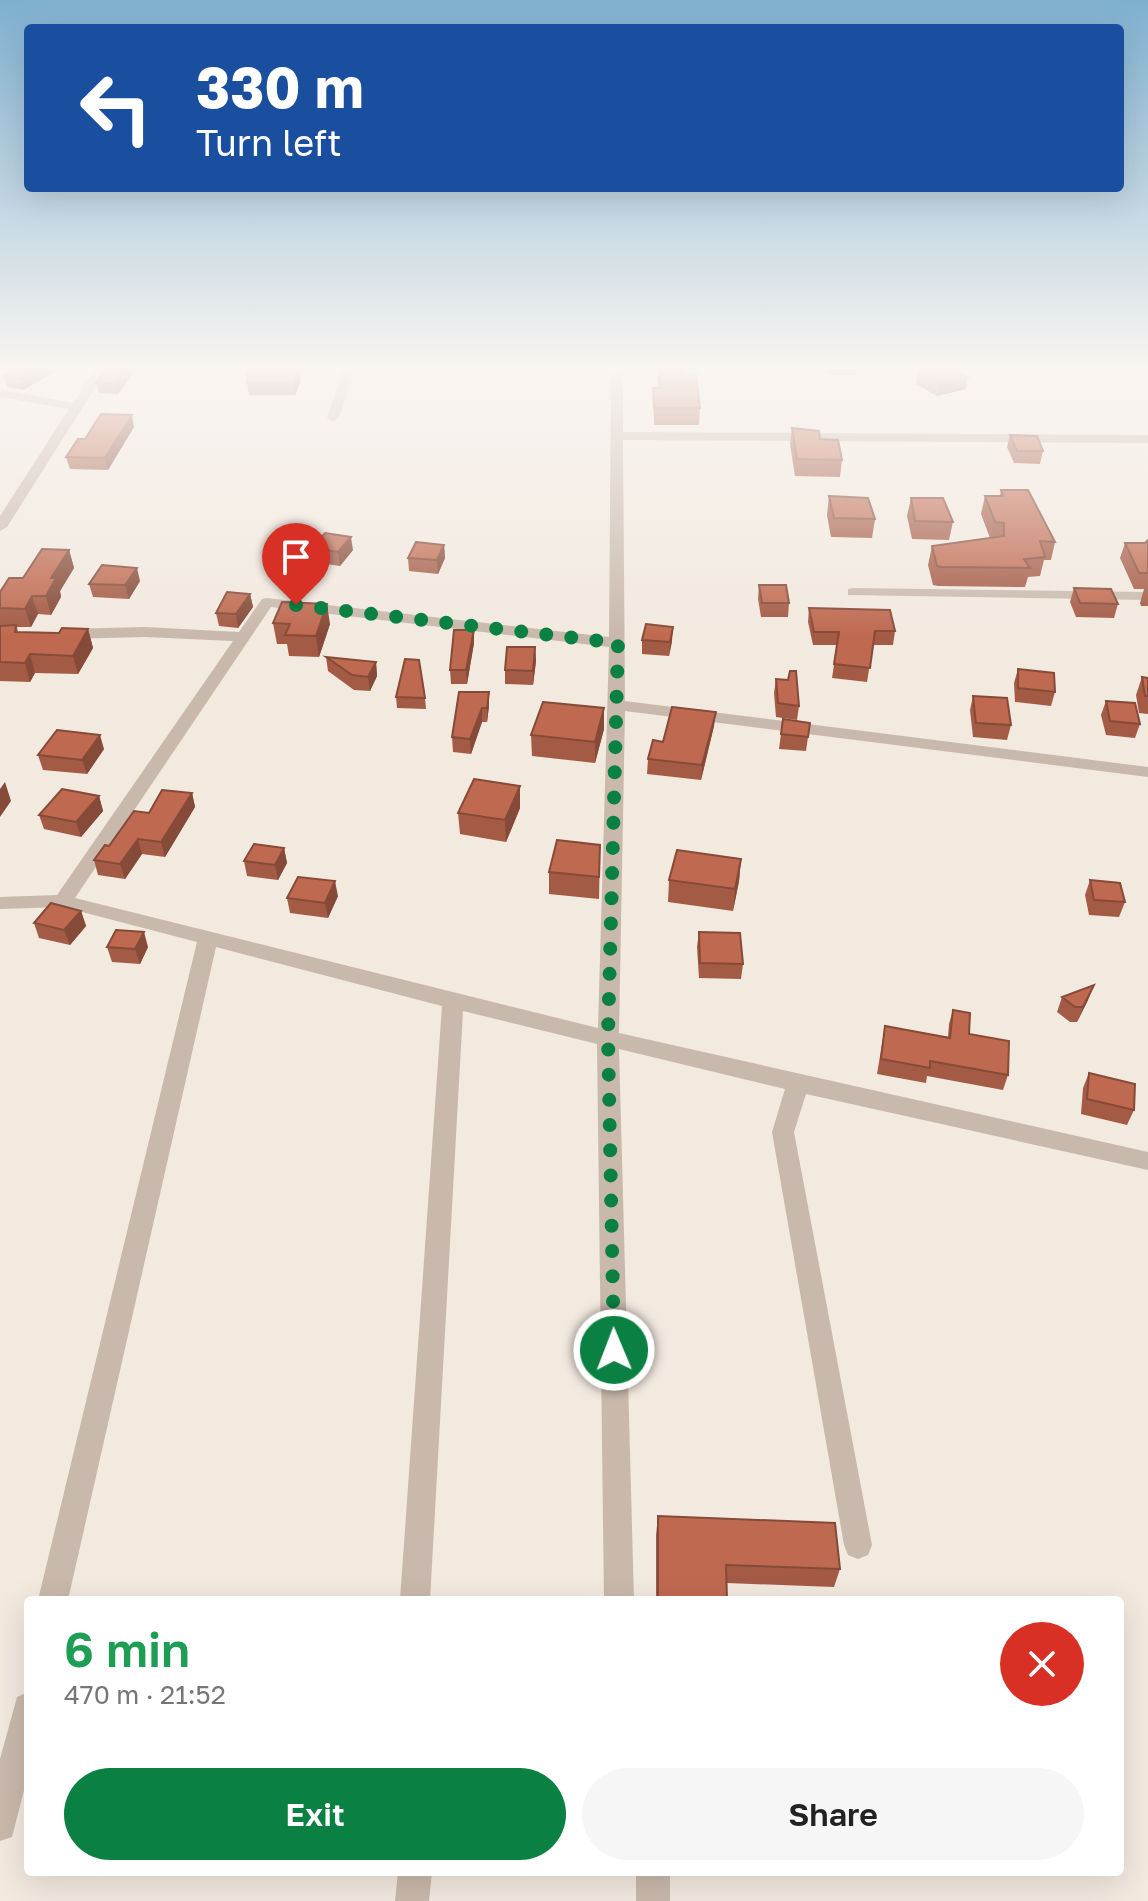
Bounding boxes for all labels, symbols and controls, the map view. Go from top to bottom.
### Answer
text: 330 m [196,53,364,120]
icon: left [64,56,168,160]
text: Turn left [196,121,342,164]
pin [262,523,330,605]
icon: arrive [274,535,318,579]
position arrow [572,1308,656,1392]
text: 6 min [64,1620,190,1678]
button: close [1000,1622,1084,1706]
text: 470 m · 21:52 [64,1679,226,1710]
button: Exit [64,1768,566,1860]
button: Share [582,1768,1084,1860]

